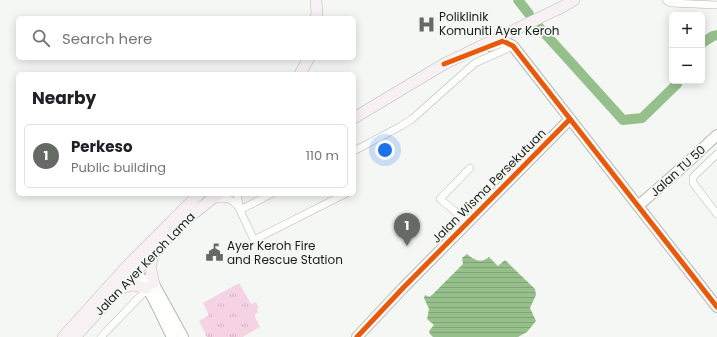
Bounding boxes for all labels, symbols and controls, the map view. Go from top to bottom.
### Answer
place label: Poliklinik Komuniti Ayer Keroh [439,8,560,39]
map controls [669,12,705,84]
button: + [669,12,705,48]
hospital icon: Poliklinik Komuniti Ayer Keroh [416,14,436,34]
search box [16,16,356,60]
icon: search [30,27,52,49]
text: Search here [62,28,152,49]
button: − [669,48,705,84]
text: Nearby [32,86,96,110]
street label: Jalan Wisma Persekutuan [428,125,550,247]
text: Perkeso [71,136,132,157]
your location [375,140,395,160]
street label: Jalan TU 50 [646,141,709,200]
text: 1 [44,146,48,165]
text: 110 m [306,146,339,165]
text: Public building [71,158,166,177]
street label: Jalan Ayer Keroh Lama [91,208,199,319]
pin: 1 [394,213,420,246]
place label: Ayer Keroh Fire and Rescue Station [227,237,343,268]
public building icon: Ayer Keroh Fire and Rescue Station [204,243,224,263]

